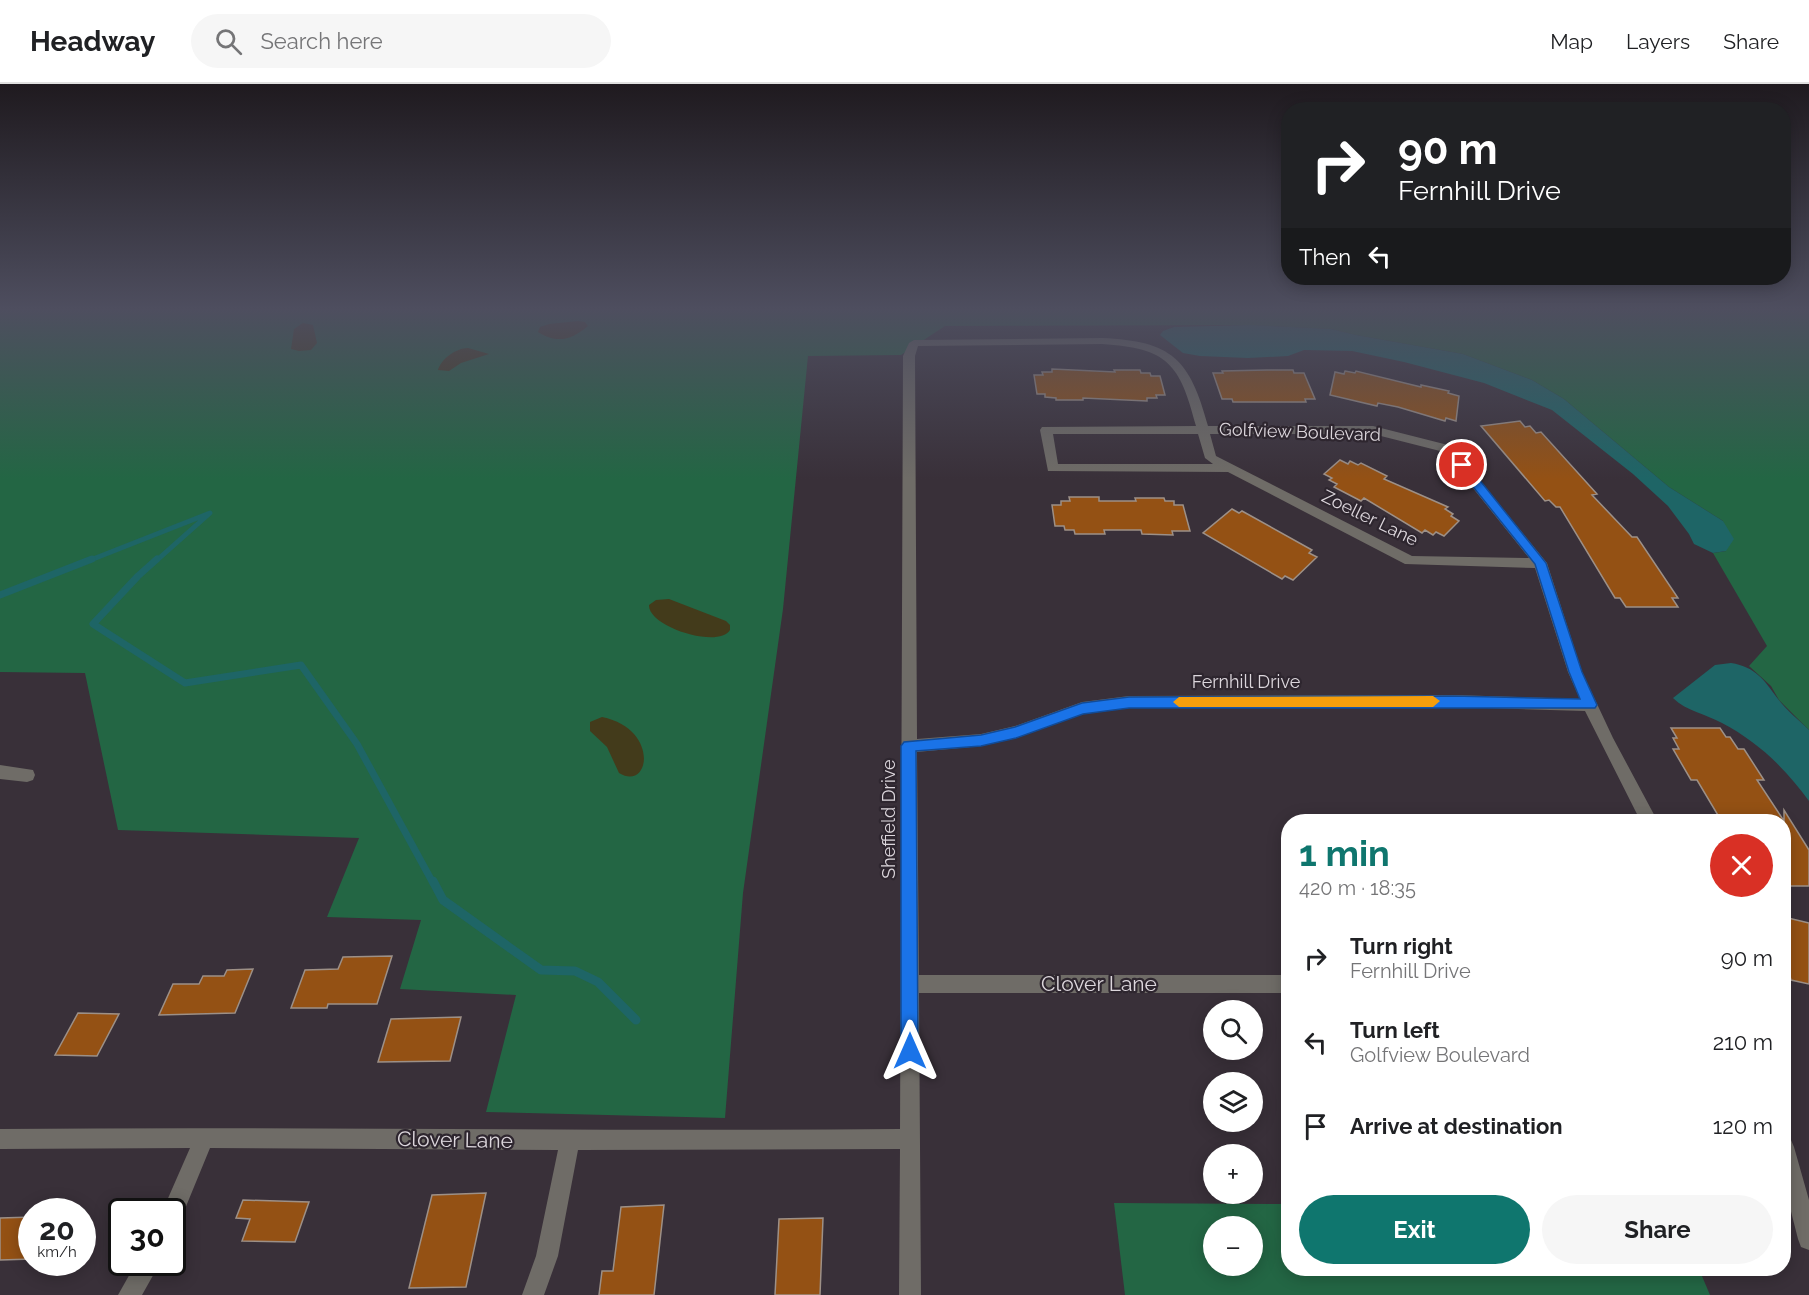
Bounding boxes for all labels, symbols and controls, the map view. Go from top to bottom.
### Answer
search box [191,14,611,68]
text: Headway [30,25,155,58]
icon: search [212,25,245,58]
text: Search here [260,28,383,54]
text: Map [1550,29,1593,54]
text: Layers [1626,29,1690,54]
text: Share [1723,29,1779,54]
text: 90 m [1398,125,1498,174]
icon: right [1299,126,1377,204]
text: Fernhill Drive [1398,175,1561,206]
icon: left [1363,240,1396,273]
text: Then [1299,244,1351,270]
street label: Golfview Boulevard [1219,418,1381,445]
pin [1436,439,1487,490]
icon: arrive [1445,448,1478,481]
street label: Zoeller Lane [1319,485,1422,550]
street label: Fernhill Drive [1192,671,1301,692]
street label: Sheffield Drive [878,759,899,879]
text: 1 min [1299,832,1390,874]
button: close [1710,834,1773,897]
text: 420 m · 18:35 [1299,876,1416,900]
text: Turn right [1350,933,1453,959]
icon: right [1299,942,1332,975]
text: 90 m [1721,945,1773,971]
text: Fernhill Drive [1350,959,1471,983]
street label: Clover Lane [1041,971,1157,996]
map controls [1203,1000,1263,1276]
button: search [1203,1000,1263,1060]
text: Turn left [1350,1017,1440,1043]
position arrow [878,1019,942,1083]
icon: left [1299,1026,1332,1059]
text: 210 m [1713,1029,1773,1055]
text: Golfview Boulevard [1350,1043,1530,1067]
button: layers [1203,1072,1263,1132]
icon: arrive [1299,1110,1332,1143]
text: Arrive at destination [1350,1113,1563,1139]
text: 120 m [1713,1113,1773,1139]
street label: Clover Lane [397,1126,513,1153]
button: + [1203,1144,1263,1204]
button: Exit [1299,1195,1530,1264]
button: Share [1542,1195,1773,1264]
speed limit sign: 30 [108,1198,186,1276]
text: 20 [39,1212,75,1247]
button: − [1203,1216,1263,1276]
text: km/h [37,1243,77,1261]

